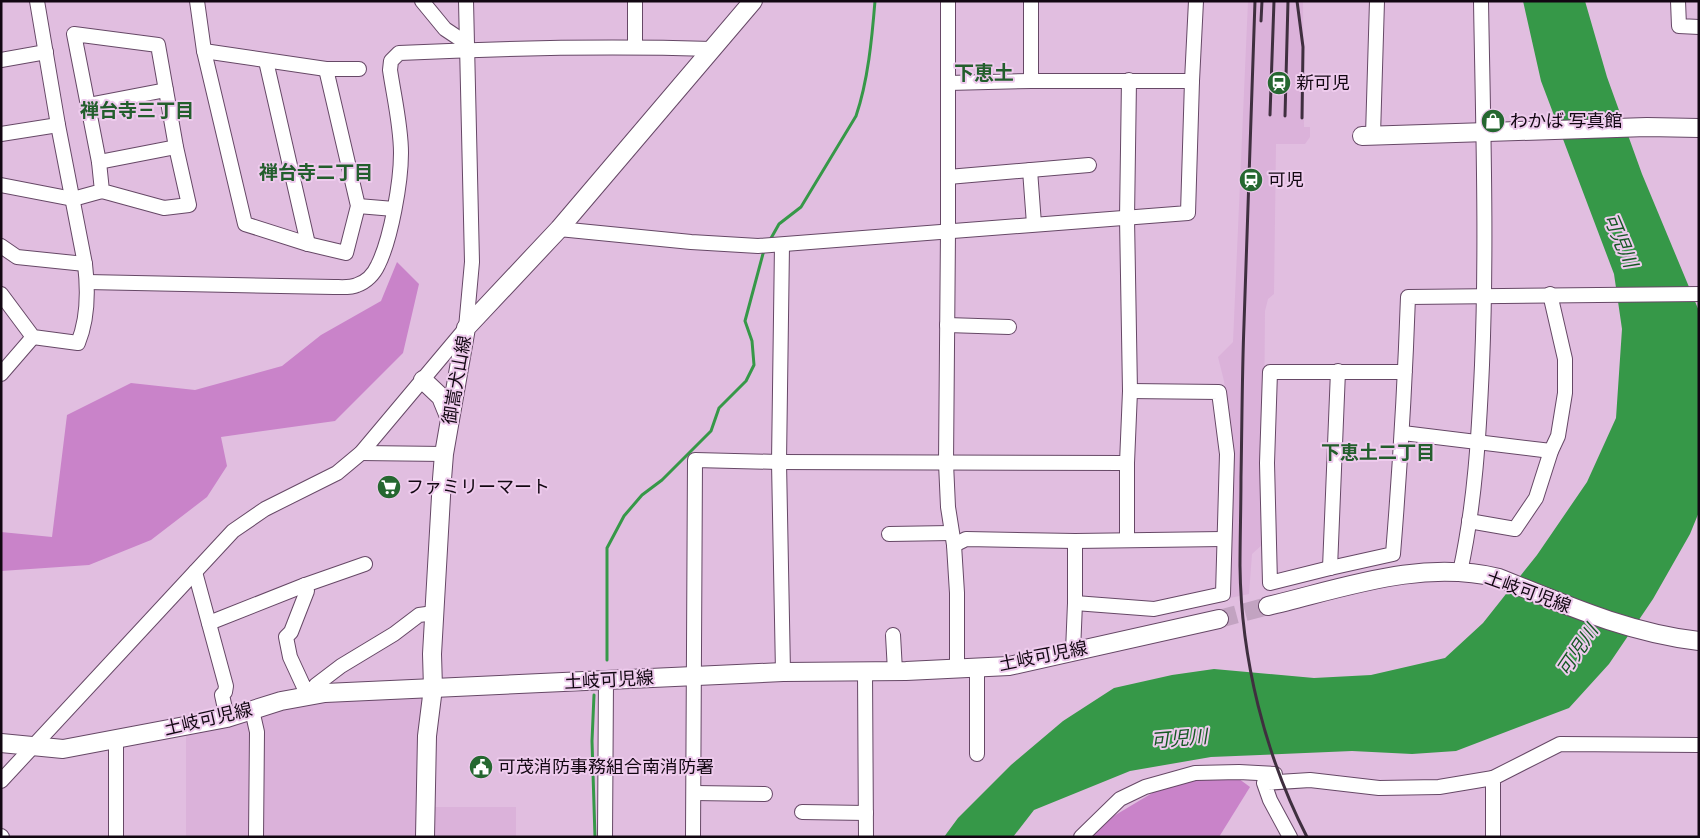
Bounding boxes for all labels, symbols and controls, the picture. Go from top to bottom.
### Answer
district label: 下恵土 [954,61,1014,85]
station icon: 新可児 [1266,70,1292,96]
place label: 新可児 [1296,72,1350,93]
district label: 禅台寺三丁目 [80,99,194,121]
shop icon: わかば 写真館 [1480,108,1506,134]
place label: わかば 写真館 [1510,110,1623,131]
district label: 禅台寺二丁目 [259,161,373,183]
station icon: 可児 [1238,167,1264,193]
place label: 可児 [1268,169,1304,190]
water label: 可児川 [1600,209,1643,272]
street label: 御嵩犬山線 [438,334,475,426]
district label: 下恵土二丁目 [1321,441,1435,463]
supermarket icon: ファミリーマート [376,474,402,500]
place label: ファミリーマート [406,476,550,497]
street label: 土岐可児線 [1482,566,1574,617]
water label: 可児川 [1552,619,1603,680]
street label: 土岐可児線 [997,637,1089,674]
street label: 土岐可児線 [563,667,654,692]
street label: 土岐可児線 [162,698,254,739]
water label: 可児川 [1150,724,1210,751]
public building icon: 可茂消防事務組合南消防署 [468,754,494,780]
place label: 可茂消防事務組合南消防署 [498,756,714,777]

